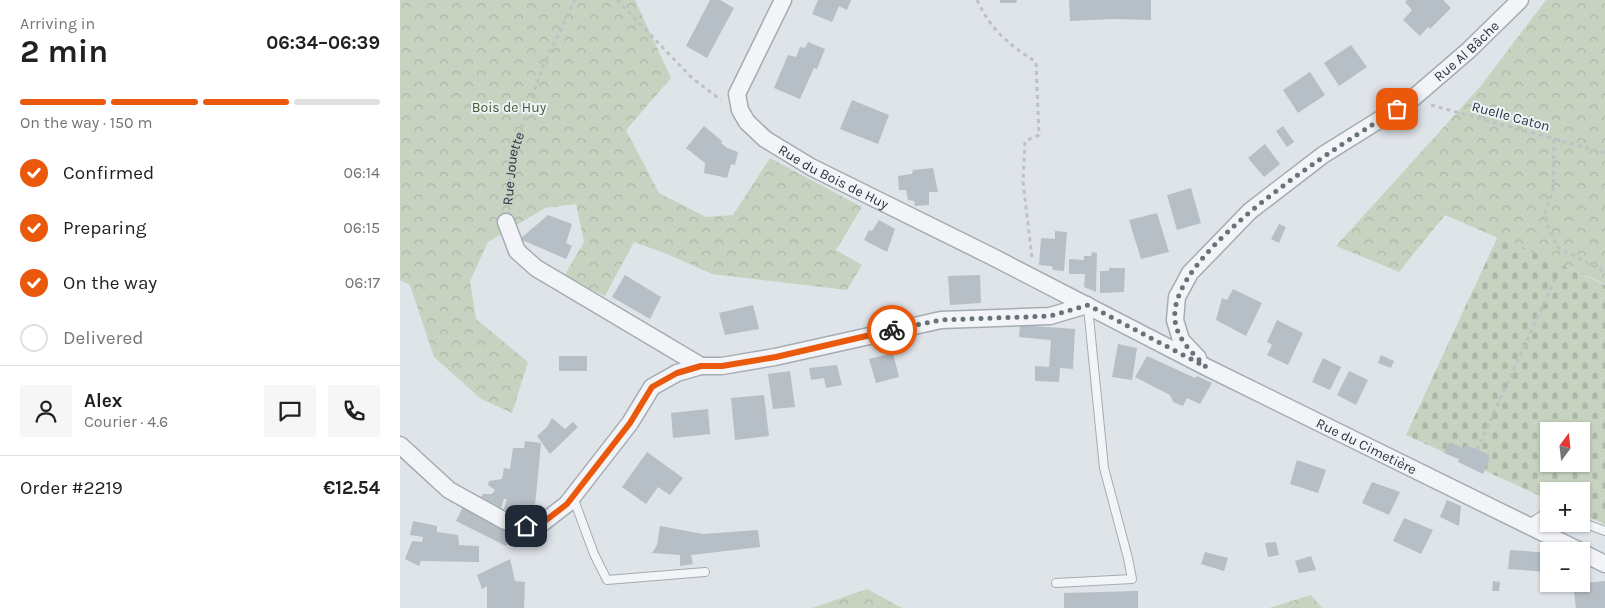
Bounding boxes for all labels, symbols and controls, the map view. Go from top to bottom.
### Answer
text: Arriving in [20,14,95,33]
street label: Rue Al Bâche [1431,17,1503,85]
text: 06:34–06:39 [266,32,380,54]
text: 2 min [20,33,108,70]
pin [1376,88,1418,130]
icon: bag [1383,95,1411,123]
street label: Ruelle Caton [1470,98,1552,135]
park label: Bois de Huy [472,99,547,116]
text: On the way · 150 m [20,113,152,132]
street label: Rue Jouette [499,130,528,206]
street label: Rue du Bois de Huy [775,141,892,213]
icon: check [20,159,48,187]
text: Confirmed [63,162,154,184]
text: 06:14 [343,163,380,182]
icon: check [20,214,48,242]
text: Preparing [63,217,146,239]
text: 06:15 [343,218,380,237]
icon: check [20,269,48,297]
text: On the way [63,272,157,294]
text: 06:17 [345,273,380,292]
courier [867,305,917,355]
icon: bike [878,316,906,344]
text: Delivered [63,327,143,349]
button: person [20,385,72,437]
button: chat [264,385,316,437]
button: phone [328,385,380,437]
text: Alex [84,390,122,412]
text: Courier · 4.6 [84,412,168,431]
street label: Rue du Cimetière [1313,415,1419,478]
north arrow [1540,422,1590,472]
map controls [1540,422,1590,592]
text: Order #2219 [20,477,123,499]
text: €12.54 [323,477,380,499]
button: + [1540,482,1590,532]
pin [505,505,547,547]
icon: home [512,512,540,540]
button: − [1540,542,1590,592]

